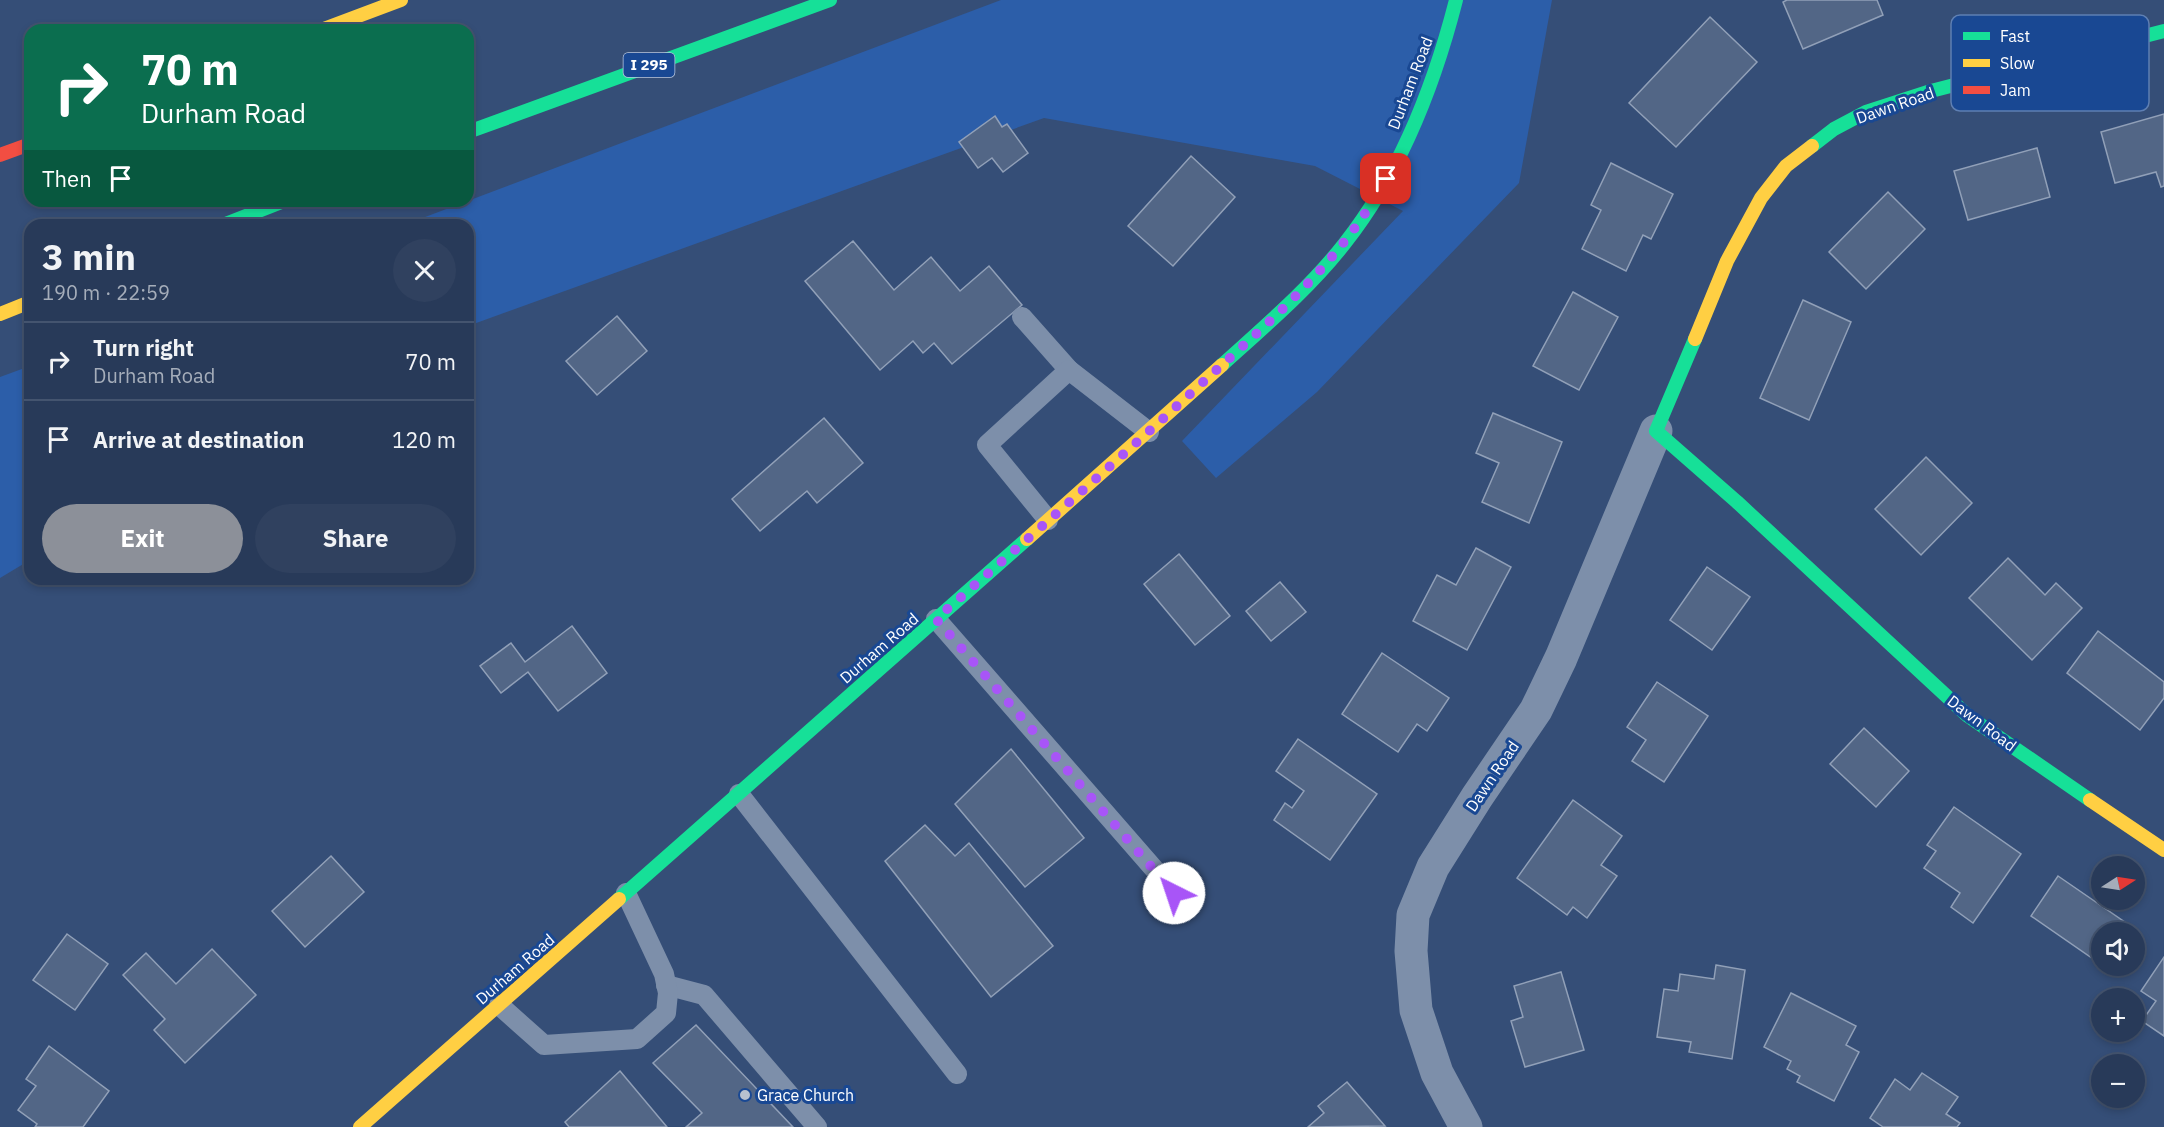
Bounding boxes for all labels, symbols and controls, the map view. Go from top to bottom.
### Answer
legend [1951,15,2149,111]
text: Fast [2000,26,2030,46]
street label: Durham Road [1383,34,1437,132]
text: 70 m [141,42,239,97]
icon: right [42,48,120,126]
road number: I 295 [624,53,674,77]
text: Slow [2000,53,2035,73]
text: Jam [2000,80,2031,100]
street label: Dawn Road [1853,82,1937,128]
text: Durham Road [141,95,306,130]
pin [1360,153,1411,204]
icon: arrive [104,162,137,195]
icon: arrive [1369,162,1402,195]
text: Then [42,164,92,193]
text: 3 min [42,233,136,280]
button: close [393,239,456,302]
text: 190 m · 22:59 [42,279,170,306]
text: Turn right [93,333,194,362]
icon: right [42,345,75,378]
text: 70 m [405,347,456,376]
text: Durham Road [93,362,215,389]
icon: arrive [42,423,75,456]
text: Arrive at destination [93,425,304,454]
text: 120 m [392,425,456,454]
button: Exit [42,504,243,573]
button: Share [255,504,456,573]
street label: Durham Road [836,608,922,688]
street label: Dawn Road [1944,691,2020,755]
street label: Dawn Road [1461,737,1523,815]
north arrow [2091,856,2145,910]
map controls [2091,856,2145,1108]
position arrow [1142,861,1206,925]
button: sound [2091,922,2145,976]
street label: Durham Road [472,929,558,1009]
button: + [2091,988,2145,1042]
button: − [2091,1054,2145,1108]
place label: Grace Church [757,1085,854,1105]
marker: Grace Church [738,1088,752,1102]

